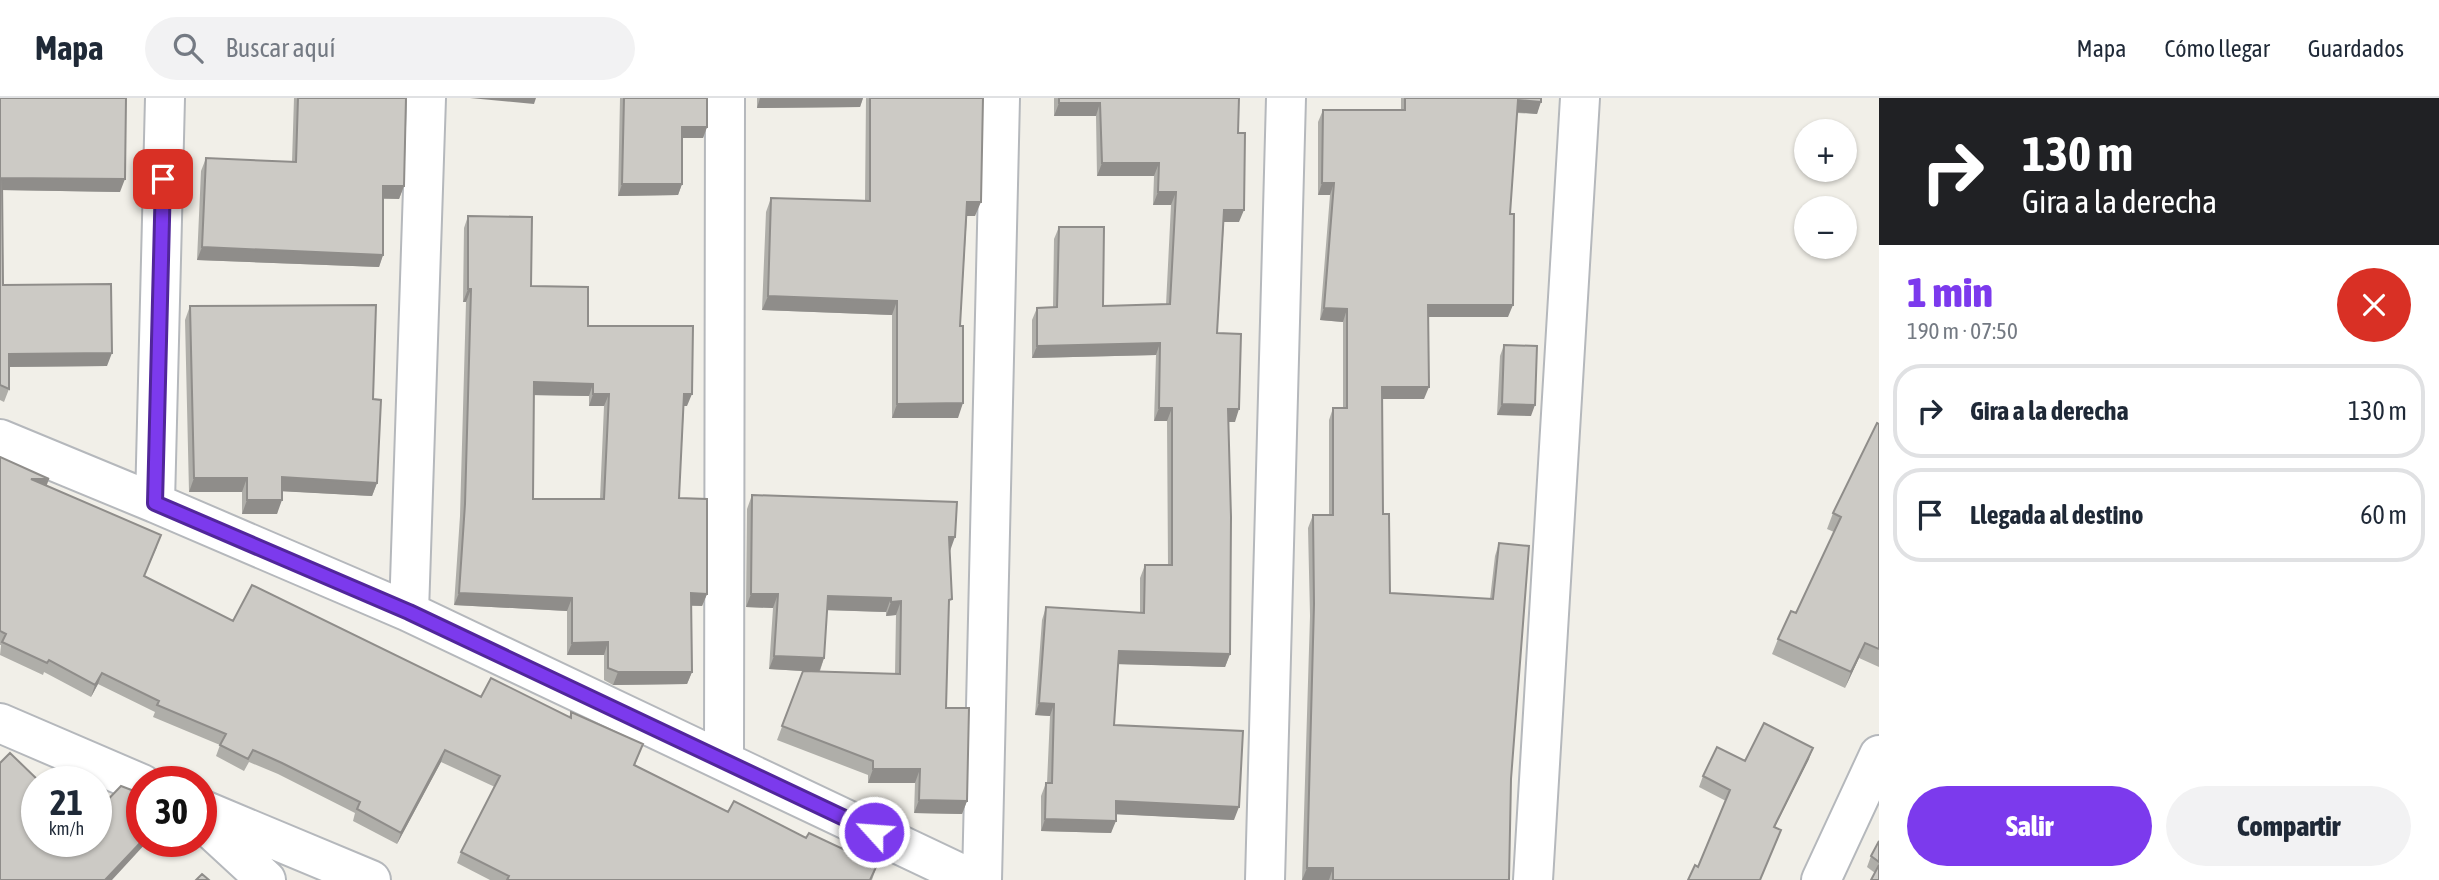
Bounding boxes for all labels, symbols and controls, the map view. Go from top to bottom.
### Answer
search box [145,17,635,80]
text: Mapa [35,29,103,67]
icon: search [169,29,207,67]
text: Buscar aquí [225,33,335,63]
text: Mapa [2077,35,2126,62]
text: Cómo llegar [2164,35,2270,62]
text: Guardados [2308,35,2404,62]
map controls [1794,119,1857,259]
button: + [1794,119,1857,182]
text: 130 m [2022,125,2133,181]
icon: right [1907,126,1998,217]
pin [133,149,193,209]
icon: arrive [144,160,182,198]
text: Gira a la derecha [2022,183,2217,220]
button: − [1794,196,1857,259]
text: 1 min [1907,268,1993,316]
button: close [2337,268,2411,342]
text: 190 m · 07:50 [1907,318,2018,344]
icon: right [1911,392,1949,430]
text: Gira a la derecha [1970,396,2129,426]
text: 130 m [2348,396,2407,426]
icon: arrive [1911,496,1949,534]
text: Llegada al destino [1970,500,2143,530]
text: 60 m [2360,500,2407,530]
speed limit sign: 30 [126,766,217,857]
text: 21 [50,782,83,822]
button: Salir [1907,786,2152,866]
button: Compartir [2166,786,2411,866]
position arrow [837,795,911,869]
text: km/h [49,818,84,839]

